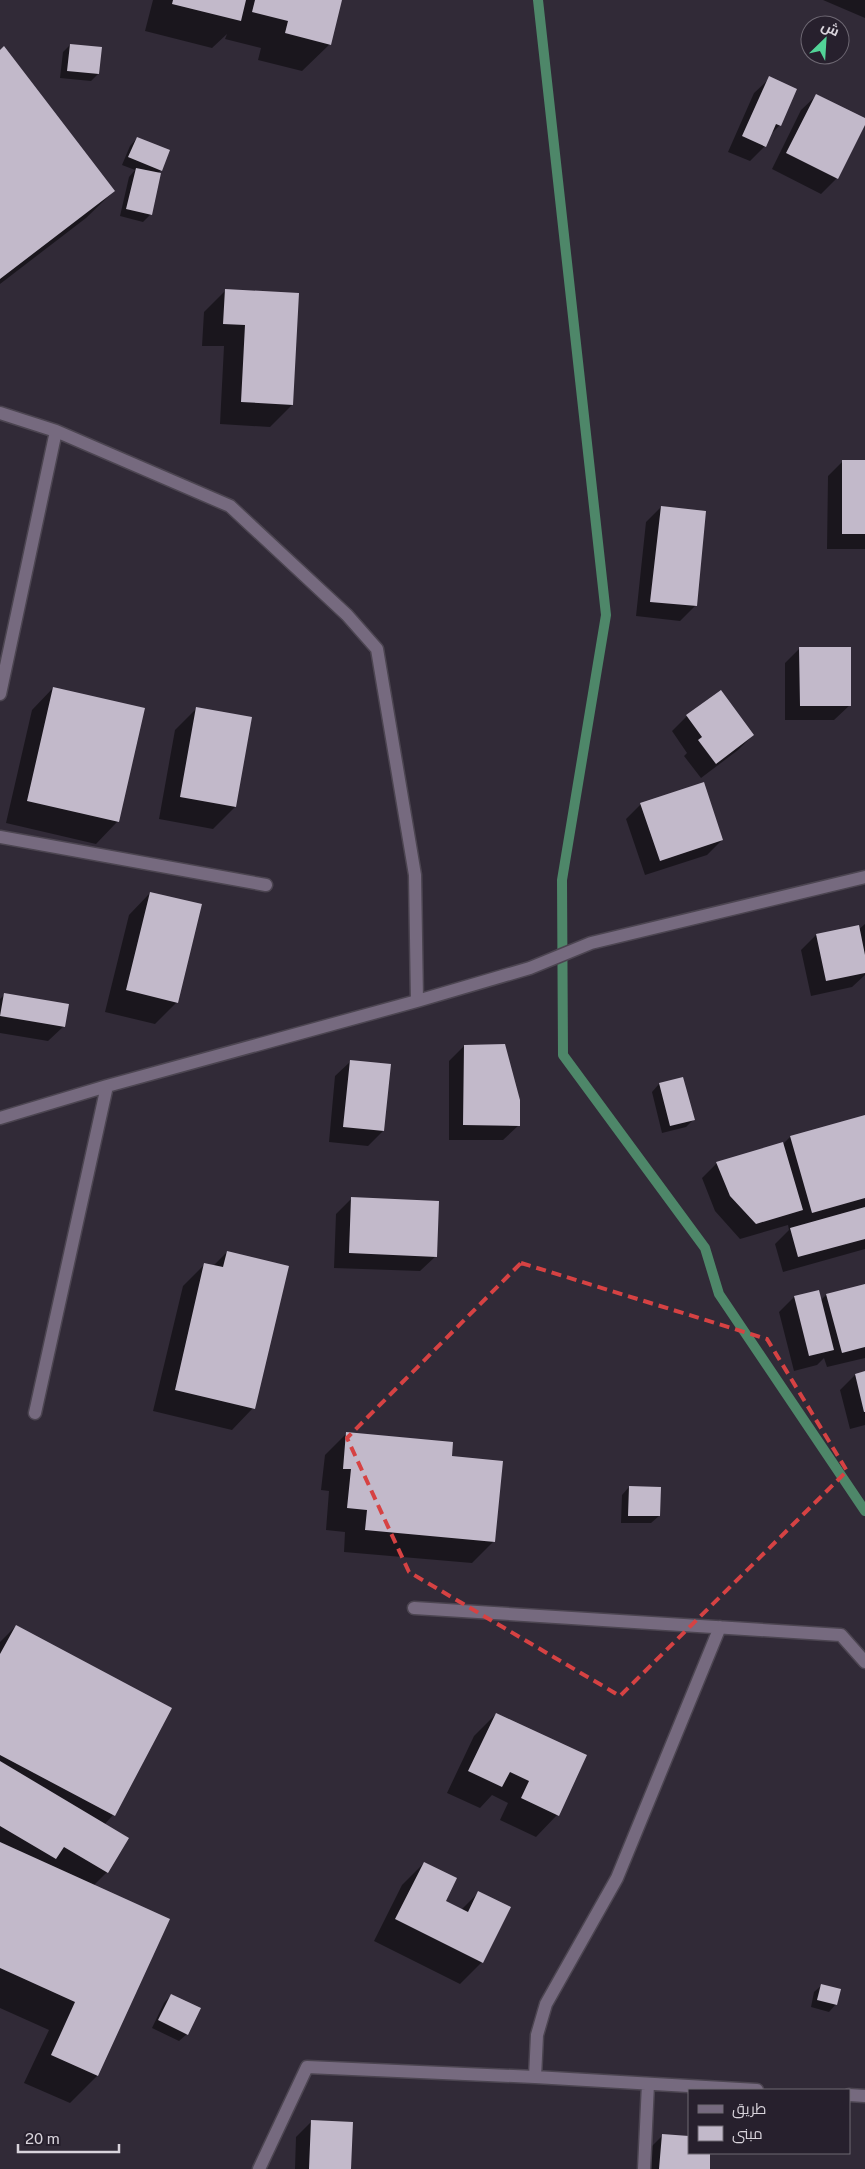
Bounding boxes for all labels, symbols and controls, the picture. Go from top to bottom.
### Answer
north arrow [800,15,850,65]
text: ش [819,17,842,40]
legend [688,2089,850,2154]
text: طريق [732,2100,766,2119]
scale bar [18,2122,119,2154]
text: مبنى [732,2125,763,2144]
text: 20 m [25,2130,60,2147]

